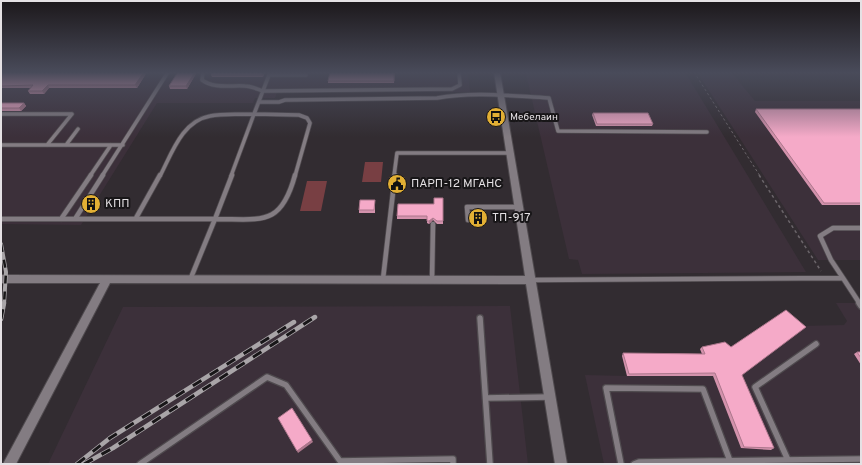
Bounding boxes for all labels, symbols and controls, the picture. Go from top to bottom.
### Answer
bus stop icon: Мебелаин [485,106,507,128]
place label: Мебелаин [510,111,558,124]
public building icon: ПАРП-12 МГАНС [386,173,408,195]
place label: ПАРП-12 МГАНС [411,176,502,192]
building icon: КПП [80,193,102,215]
place label: КПП [105,196,129,212]
building icon: ТП-917 [467,207,489,229]
place label: ТП-917 [492,210,530,226]

